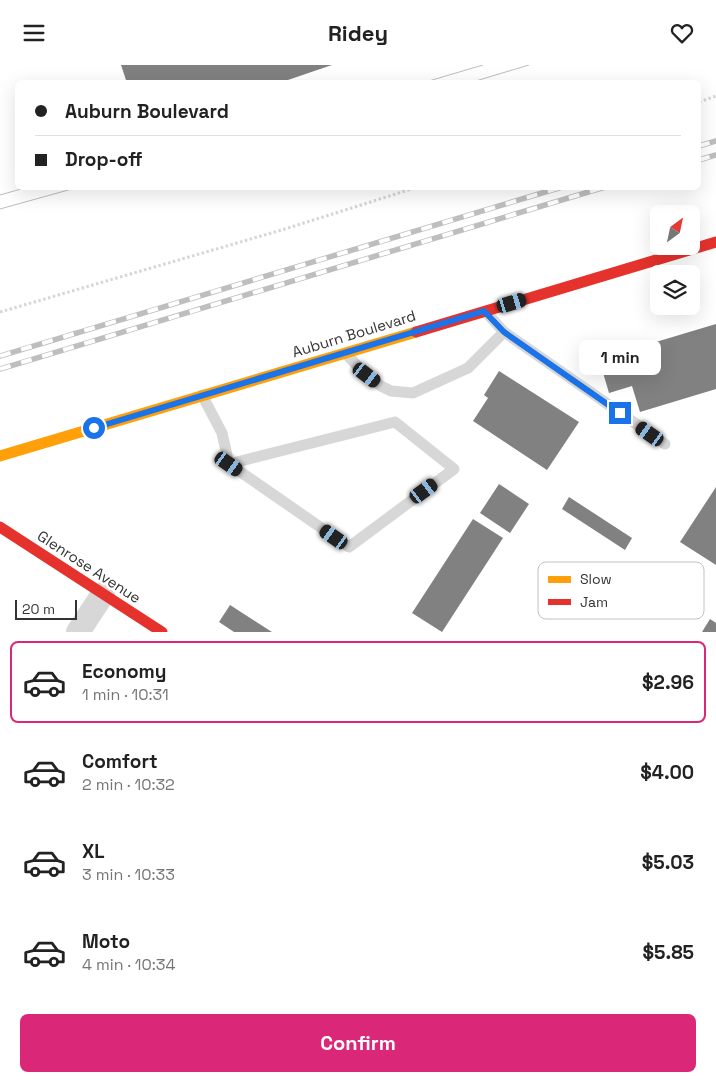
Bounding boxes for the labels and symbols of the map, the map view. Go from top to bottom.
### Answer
north arrow [650,205,700,255]
car [495,291,528,315]
street label: Auburn Boulevard [290,306,418,361]
callout: 1 min [579,341,661,375]
car [350,360,383,390]
route end [609,402,631,424]
route start [83,417,105,439]
car [633,419,666,449]
car [212,449,245,479]
car [407,476,440,506]
car [317,522,350,552]
street label: Glenrose Avenue [34,526,145,607]
legend [538,562,704,619]
text: Slow [580,570,612,588]
text: Jam [580,593,608,611]
scale bar [15,597,78,620]

